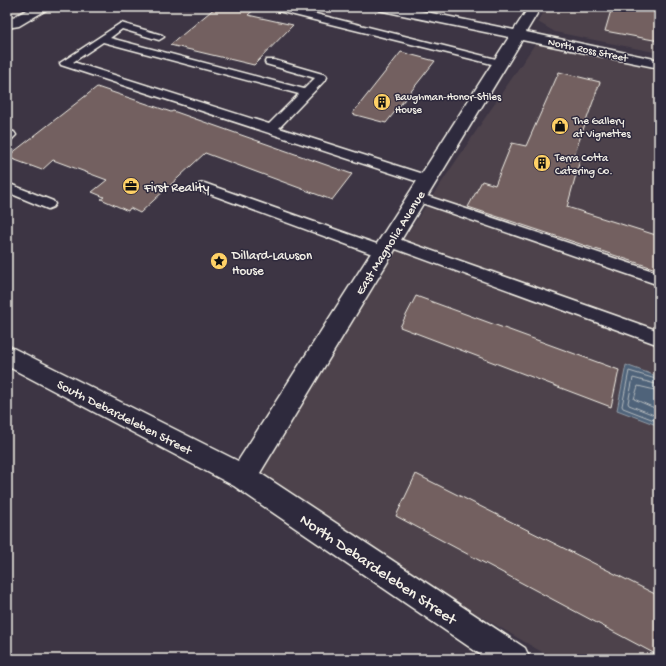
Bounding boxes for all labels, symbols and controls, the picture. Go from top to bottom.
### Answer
street label: North Ross Street [547,37,630,66]
building icon: Baughman-Honor-Stiles House [372,92,392,112]
place label: Baughman-Honor-Stiles House [394,92,502,117]
shop icon: The Gallery at Vignettes [550,116,570,136]
place label: The Gallery at Vignettes [572,116,632,141]
building icon: Terra Cotta Catering Co. [532,153,552,173]
place label: Terra Cotta Catering Co. [554,153,613,178]
office icon: First Reality [121,176,141,196]
place label: First Reality [143,181,210,196]
street label: East Magnolia Avenue [353,188,429,298]
place label: Dillard-Lawson House [231,249,313,279]
place icon: Dillard-Lawson House [209,251,229,271]
street label: South Debardeleben Street [54,378,195,460]
street label: North Debardeleben Street [295,511,460,631]

